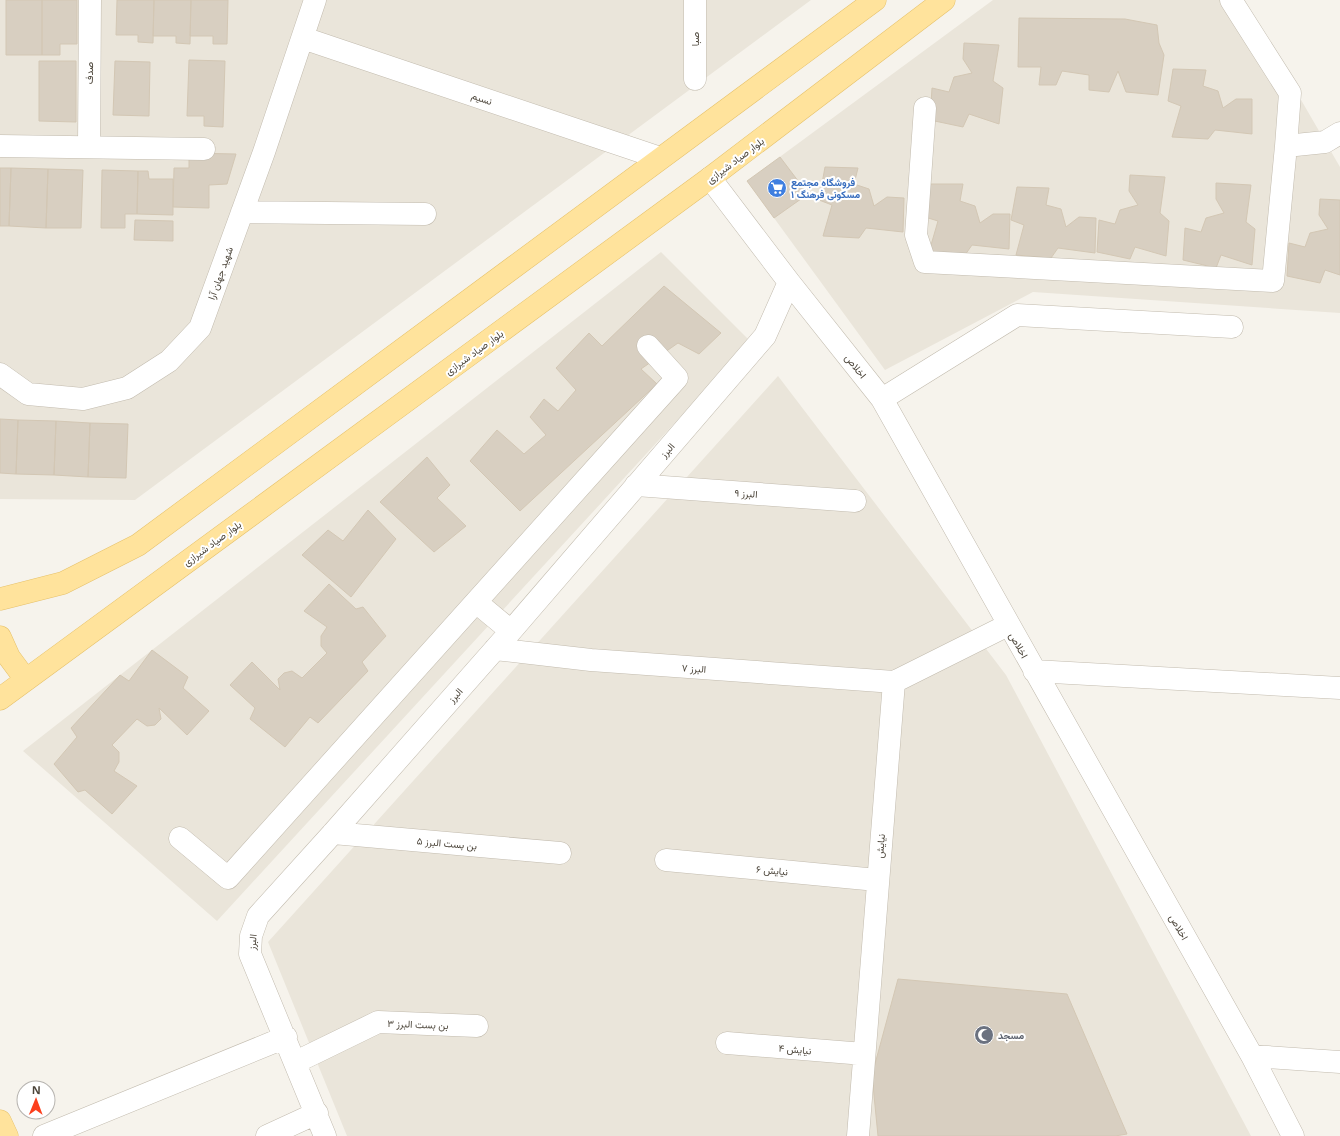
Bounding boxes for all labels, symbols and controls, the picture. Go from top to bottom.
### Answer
street label: صبا [688,32,702,46]
street label: صدف [82,62,96,84]
street label: نسیم [470,88,494,108]
street label: بلوار صیاد شیرازی [703,134,767,186]
place label: فروشگاه مجتمع مسکونی فرهنگ ۱ [791,175,861,201]
supermarket icon: فروشگاه مجتمع مسکونی فرهنگ ۱ [766,177,788,199]
street label: شهید جهان آرا [204,244,236,301]
street label: بلوار صیاد شیرازی [442,326,506,378]
street label: اخلاص [842,351,870,381]
street label: البرز [656,439,677,461]
street label: البرز ۹ [734,485,758,501]
street label: بلوار صیاد شیرازی [180,517,244,569]
street label: اخلاص [1006,630,1032,660]
street label: البرز ۷ [681,660,707,676]
street label: البرز [444,684,465,706]
street label: بن بست البرز ۵ [416,833,478,853]
street label: نیایش [872,833,888,859]
street label: نیایش ۶ [755,862,789,878]
street label: اخلاص [1166,912,1192,942]
street label: البرز [244,933,260,952]
street label: بن بست البرز ۳ [387,1016,449,1032]
mosque icon: مسجد [973,1024,995,1046]
place label: مسجد [998,1028,1025,1042]
street label: نیایش ۴ [778,1041,812,1057]
north arrow [16,1080,56,1120]
text: N [32,1082,41,1097]

